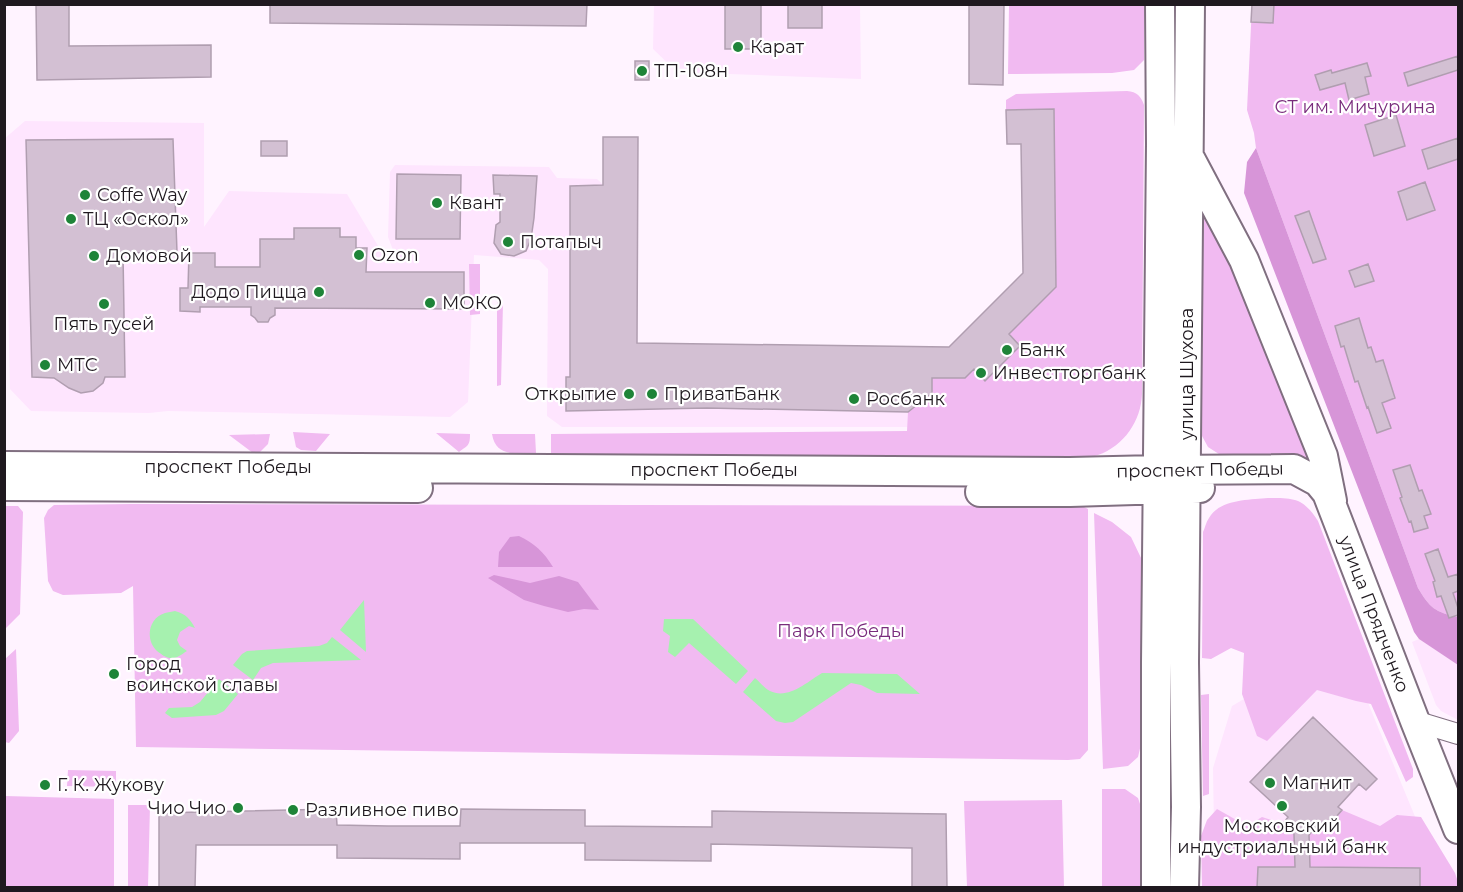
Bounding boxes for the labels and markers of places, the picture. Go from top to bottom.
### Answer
place label: Карат [750,36,805,58]
marker: Карат [731,40,745,54]
place label: ТП-108н [654,60,728,82]
marker: ТП-108н [635,64,649,78]
place label: Coffe Way [97,184,188,206]
marker: Coffe Way [78,188,92,202]
place label: Квант [449,192,504,214]
marker: Квант [430,196,444,210]
place label: ТЦ «Оскол» [83,208,189,230]
marker: ТЦ «Оскол» [64,212,78,226]
place label: Потапыч [520,231,602,253]
marker: Потапыч [501,235,515,249]
place label: Ozon [371,244,419,266]
place label: Домовой [106,245,192,267]
marker: Ozon [352,248,366,262]
marker: Домовой [87,249,101,263]
place label: Додо Пицца [191,281,307,303]
marker: Додо Пицца [312,285,326,299]
place label: МОКО [442,292,502,314]
marker: МОКО [423,296,437,310]
marker: Пять гусей [97,297,111,311]
place label: Пять гусей [54,313,154,335]
place label: Банк [1019,339,1066,361]
marker: Банк [1000,343,1014,357]
place label: МТС [57,354,98,376]
marker: МТС [38,358,52,372]
place label: Инвестторгбанк [993,362,1147,384]
marker: Инвестторгбанк [974,366,988,380]
place label: Открытие [524,383,617,405]
place label: ПриватБанк [664,383,780,405]
marker: Открытие [622,387,636,401]
marker: ПриватБанк [645,387,659,401]
place label: Росбанк [866,388,946,410]
marker: Росбанк [847,392,861,406]
place label: Город воинской славы [126,653,279,696]
marker: Город воинской славы [107,667,121,681]
place label: Магнит [1282,772,1352,794]
place label: Г. К. Жукову [57,774,164,796]
marker: Магнит [1263,776,1277,790]
marker: Г. К. Жукову [38,778,52,792]
place label: Чио Чио [148,797,226,819]
place label: Разливное пиво [305,799,459,821]
marker: Московский индустриальный банк [1275,799,1289,813]
marker: Чио Чио [231,801,245,815]
marker: Разливное пиво [286,803,300,817]
place label: Московский индустриальный банк [1177,815,1387,858]

